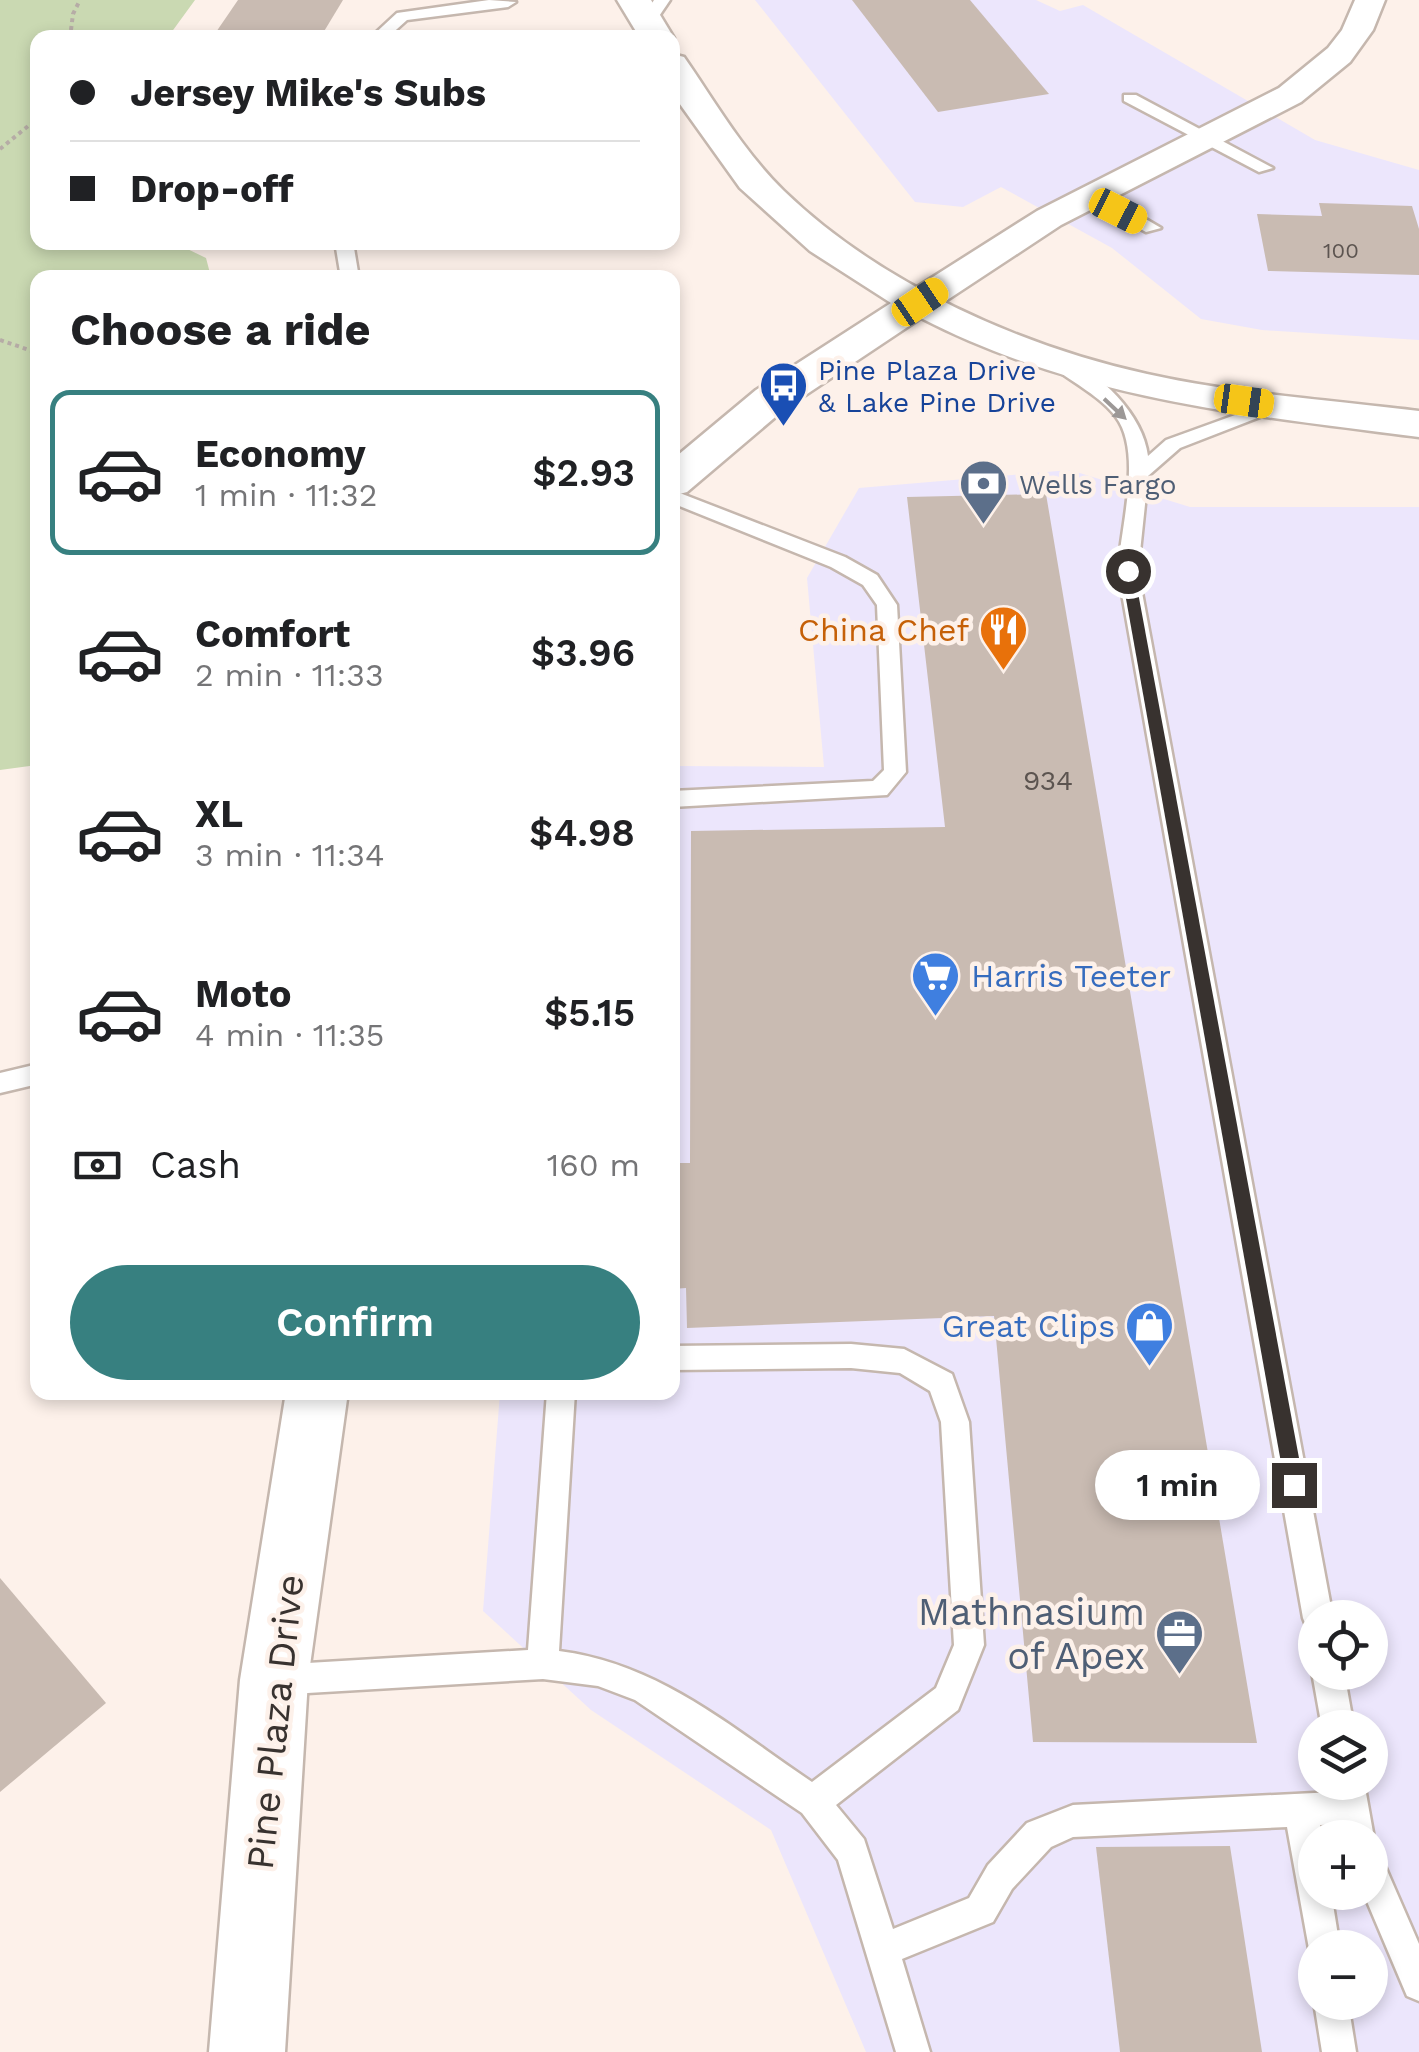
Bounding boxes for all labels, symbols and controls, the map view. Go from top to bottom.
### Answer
text: Jersey Mike's Subs [130,71,486,115]
text: Drop-off [130,167,294,211]
car [1084,184,1152,238]
house number: 100 [1323,238,1359,263]
car [887,273,953,331]
text: Choose a ride [70,303,370,356]
place label: Pine Plaza Drive & Lake Pine Drive [818,354,1056,419]
bus stop icon: Pine Plaza Drive & Lake Pine Drive [757,360,809,428]
car [1212,382,1276,420]
one-way arrow [1103,398,1127,421]
icon: car [75,428,165,518]
text: Economy [195,432,366,476]
text: $2.93 [532,451,635,495]
bank icon: Wells Fargo [958,458,1010,526]
place label: Wells Fargo [1019,468,1176,501]
text: 1 min · 11:32 [195,476,377,514]
route start [1106,549,1151,594]
restaurant icon: China Chef [978,604,1030,672]
icon: car [75,608,165,698]
place label: China Chef [798,611,969,649]
text: Comfort [195,612,350,656]
text: $3.96 [531,631,635,675]
text: 2 min · 11:33 [195,656,384,694]
house number: 934 [1023,764,1073,797]
icon: car [75,788,165,878]
text: XL [195,792,243,836]
text: $4.98 [529,811,635,855]
text: 3 min · 11:34 [195,836,384,874]
supermarket icon: Harris Teeter [910,950,962,1018]
place label: Harris Teeter [971,957,1171,995]
icon: car [75,968,165,1058]
text: Moto [195,972,291,1016]
text: $5.15 [544,991,635,1035]
text: 4 min · 11:35 [195,1016,384,1054]
icon: cash [70,1138,125,1193]
text: Cash [150,1143,241,1187]
text: 160 m [547,1146,640,1184]
button: Confirm [70,1265,640,1380]
shop icon: Great Clips [1124,1300,1176,1368]
place label: Great Clips [942,1307,1115,1345]
callout: 1 min [1094,1450,1259,1520]
route end [1272,1463,1317,1508]
text: 1 min [1136,1466,1219,1504]
street label: Pine Plaza Drive [238,1572,312,1872]
place label: Mathnasium of Apex [918,1590,1145,1678]
map controls [1298,1600,1388,2020]
button: locate [1298,1600,1388,1690]
office icon: Mathnasium of Apex [1154,1608,1206,1676]
button: layers [1298,1710,1388,1800]
button: + [1298,1820,1388,1910]
button: − [1298,1930,1388,2020]

